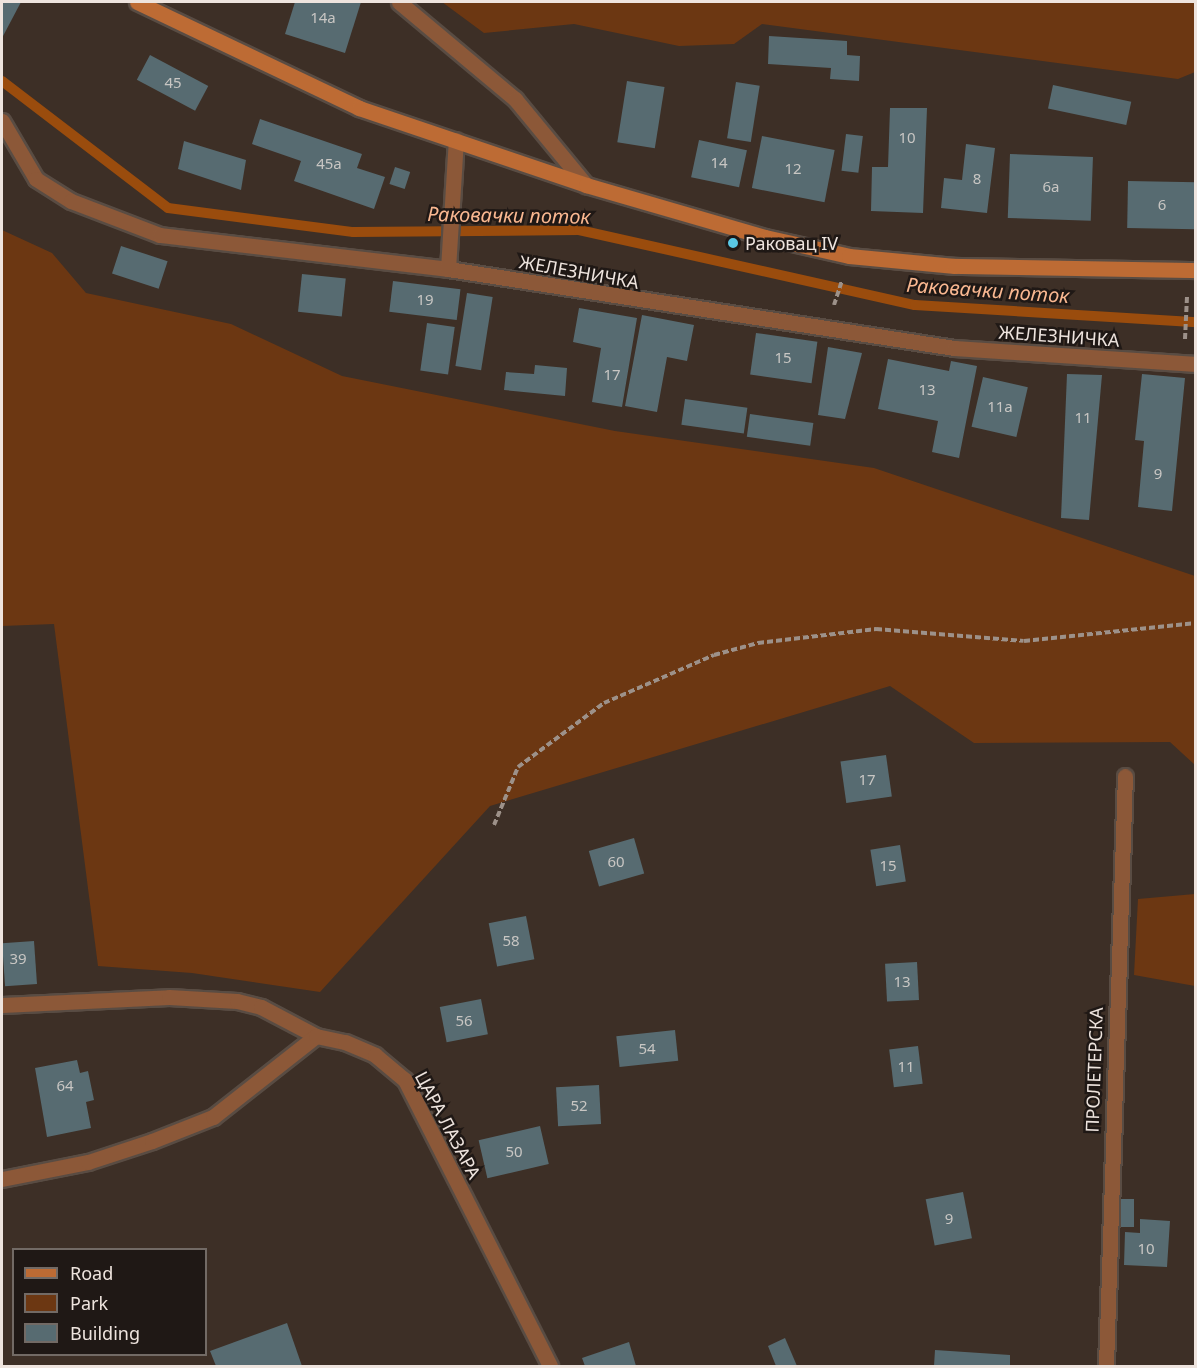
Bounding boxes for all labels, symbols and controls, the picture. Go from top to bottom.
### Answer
house number: 14a [310,9,336,27]
house number: 45 [164,74,182,92]
house number: 10 [898,129,916,147]
house number: 14 [710,154,728,172]
house number: 45a [316,155,342,173]
house number: 12 [784,160,802,178]
house number: 8 [973,170,981,188]
house number: 6a [1043,178,1059,196]
house number: 6 [1158,196,1166,214]
water label: Раковачки поток [427,202,591,228]
place label: Раковац IV [745,232,838,254]
marker: Раковац IV [726,236,740,250]
street label: ЖЕЛЕЗНИЧКА [518,251,640,293]
water label: Раковачки поток [906,272,1070,308]
house number: 19 [416,291,434,309]
street label: ЖЕЛЕЗНИЧКА [998,321,1120,351]
house number: 15 [774,349,792,367]
house number: 17 [603,366,621,384]
house number: 13 [918,381,936,399]
house number: 11a [987,398,1013,416]
house number: 11 [1074,409,1092,427]
house number: 9 [1154,465,1162,483]
house number: 17 [858,771,876,789]
house number: 60 [607,853,625,871]
house number: 15 [879,857,897,875]
house number: 58 [502,932,520,950]
house number: 39 [9,950,27,968]
house number: 13 [893,973,911,991]
street label: ПРОЛЕТЕРСКА [1081,1007,1107,1133]
house number: 56 [455,1012,473,1030]
house number: 54 [638,1040,656,1058]
house number: 11 [897,1058,915,1076]
street label: ЦАРА ЛАЗАРА [411,1068,485,1182]
house number: 64 [56,1077,74,1095]
house number: 52 [570,1097,588,1115]
house number: 50 [505,1143,523,1161]
house number: 9 [945,1210,953,1228]
house number: 10 [1137,1240,1155,1258]
legend [12,1248,207,1356]
text: Road [70,1261,113,1285]
text: Park [70,1291,108,1315]
text: Building [70,1321,140,1345]

